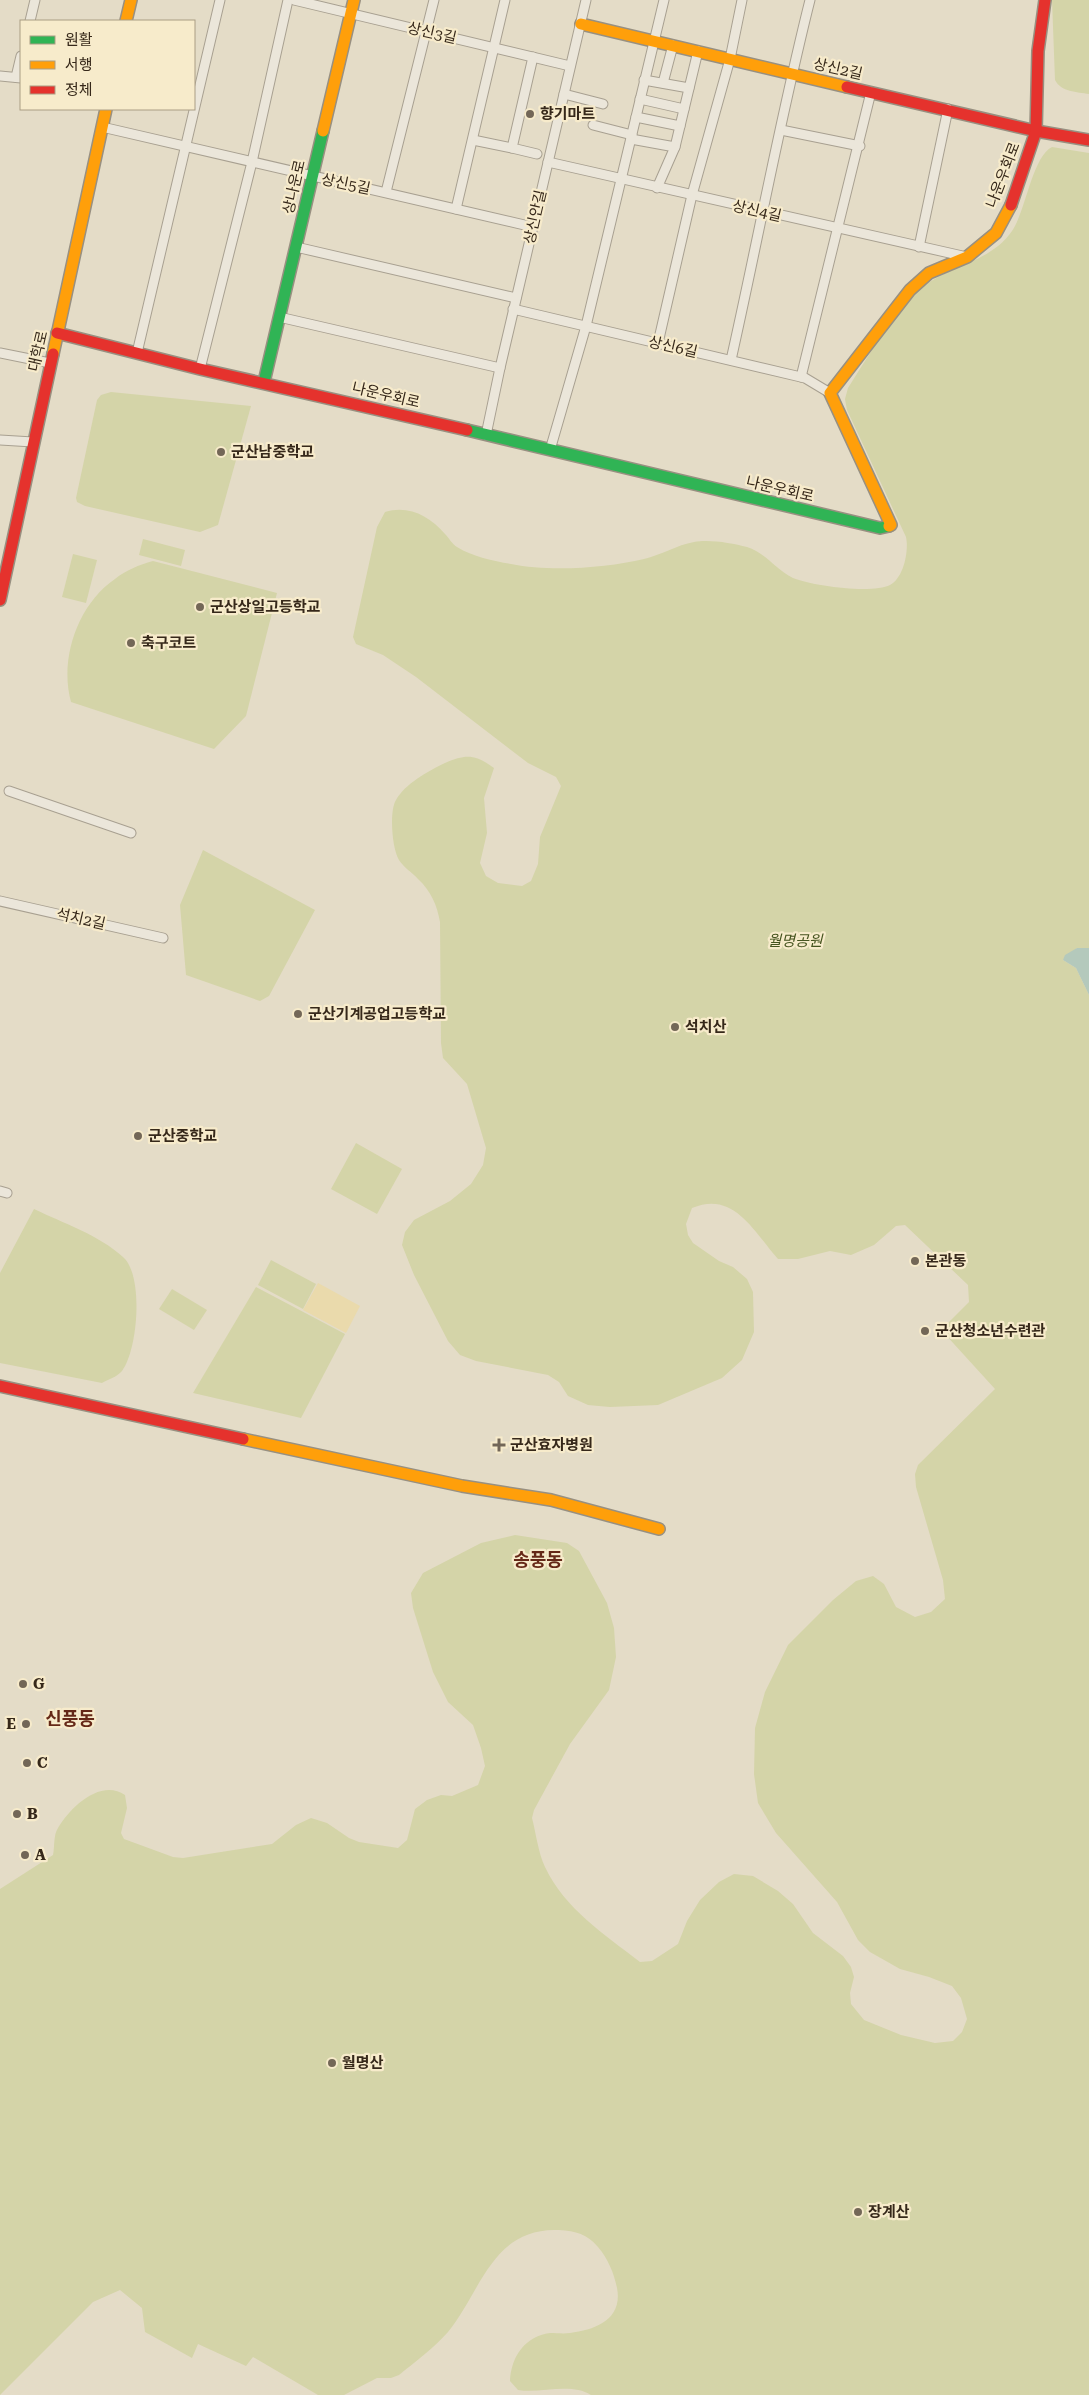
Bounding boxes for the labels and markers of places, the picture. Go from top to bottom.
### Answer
place label: 향기마트 [540,105,595,123]
marker: 향기마트 [524,108,536,120]
place label: 군산남중학교 [231,443,314,461]
marker: 군산남중학교 [215,446,227,458]
place label: 군산상일고등학교 [210,598,321,616]
marker: 군산상일고등학교 [194,601,206,613]
place label: 축구코트 [141,634,196,652]
marker: 축구코트 [125,637,137,649]
place label: 군산기계공업고등학교 [308,1005,446,1023]
marker: 군산기계공업고등학교 [292,1008,304,1020]
place label: 석치산 [685,1018,727,1036]
marker: 석치산 [669,1021,681,1033]
place label: 군산중학교 [148,1127,217,1145]
marker: 군산중학교 [132,1130,144,1142]
place label: 본관동 [925,1252,967,1270]
marker: 본관동 [909,1255,921,1267]
place label: 군산청소년수련관 [935,1322,1046,1340]
marker: 군산청소년수련관 [919,1325,931,1337]
place label: 군산효자병원 [510,1436,593,1454]
marker: 군산효자병원 [492,1438,506,1452]
place label: G [33,1675,45,1693]
marker: G [17,1678,29,1690]
place label: E [6,1715,16,1733]
marker: E [20,1718,32,1730]
place label: C [37,1754,48,1772]
marker: C [21,1757,33,1769]
place label: B [27,1805,38,1823]
marker: B [11,1808,23,1820]
place label: A [35,1846,46,1864]
marker: A [19,1849,31,1861]
place label: 월명산 [342,2054,384,2072]
marker: 월명산 [326,2057,338,2069]
place label: 장계산 [868,2203,910,2221]
marker: 장계산 [852,2206,864,2218]

